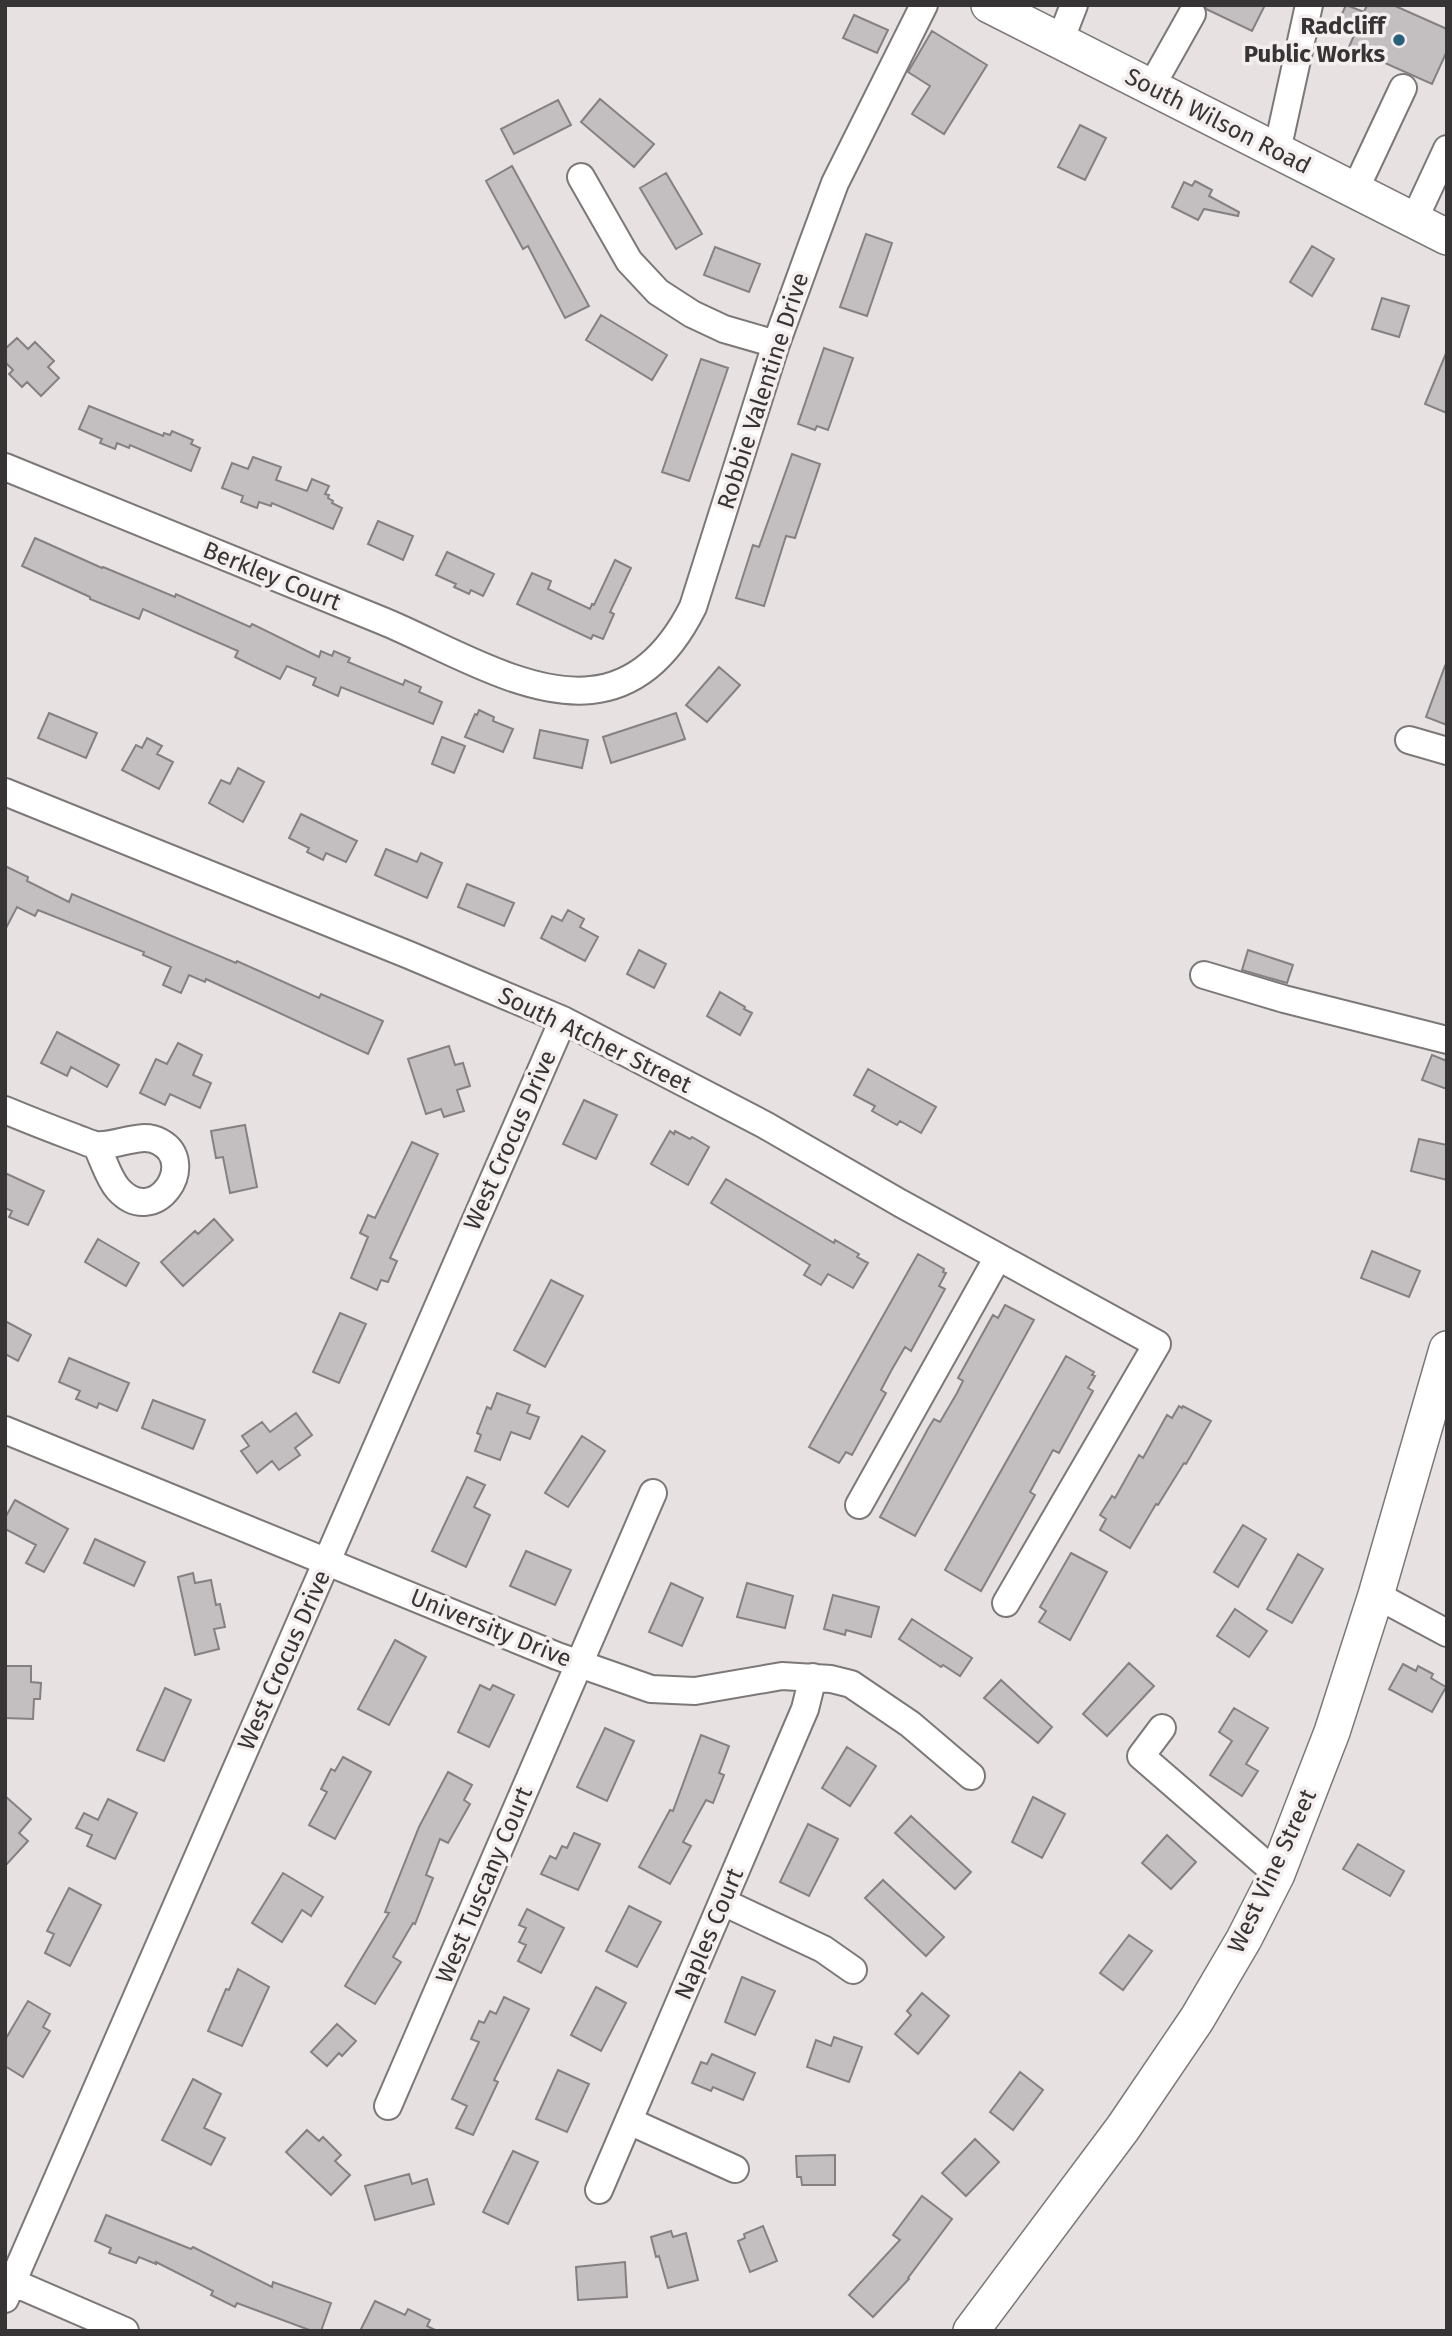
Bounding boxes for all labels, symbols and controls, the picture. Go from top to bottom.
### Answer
place label: Radcliff Public Works [1244,12,1387,68]
marker: Radcliff Public Works [1391,32,1407,48]
street label: South Wilson Road [1120,62,1316,180]
street label: Robbie Valentine Drive [711,269,815,513]
street label: Berkley Court [199,536,345,616]
street label: South Atcher Street [494,981,697,1099]
street label: West Crocus Drive [458,1046,562,1234]
street label: West Crocus Drive [232,1566,336,1754]
street label: University Drive [406,1583,576,1673]
street label: West Tuscany Court [430,1782,538,1987]
street label: West Vine Street [1222,1784,1322,1957]
street label: Naples Court [669,1864,749,2004]

